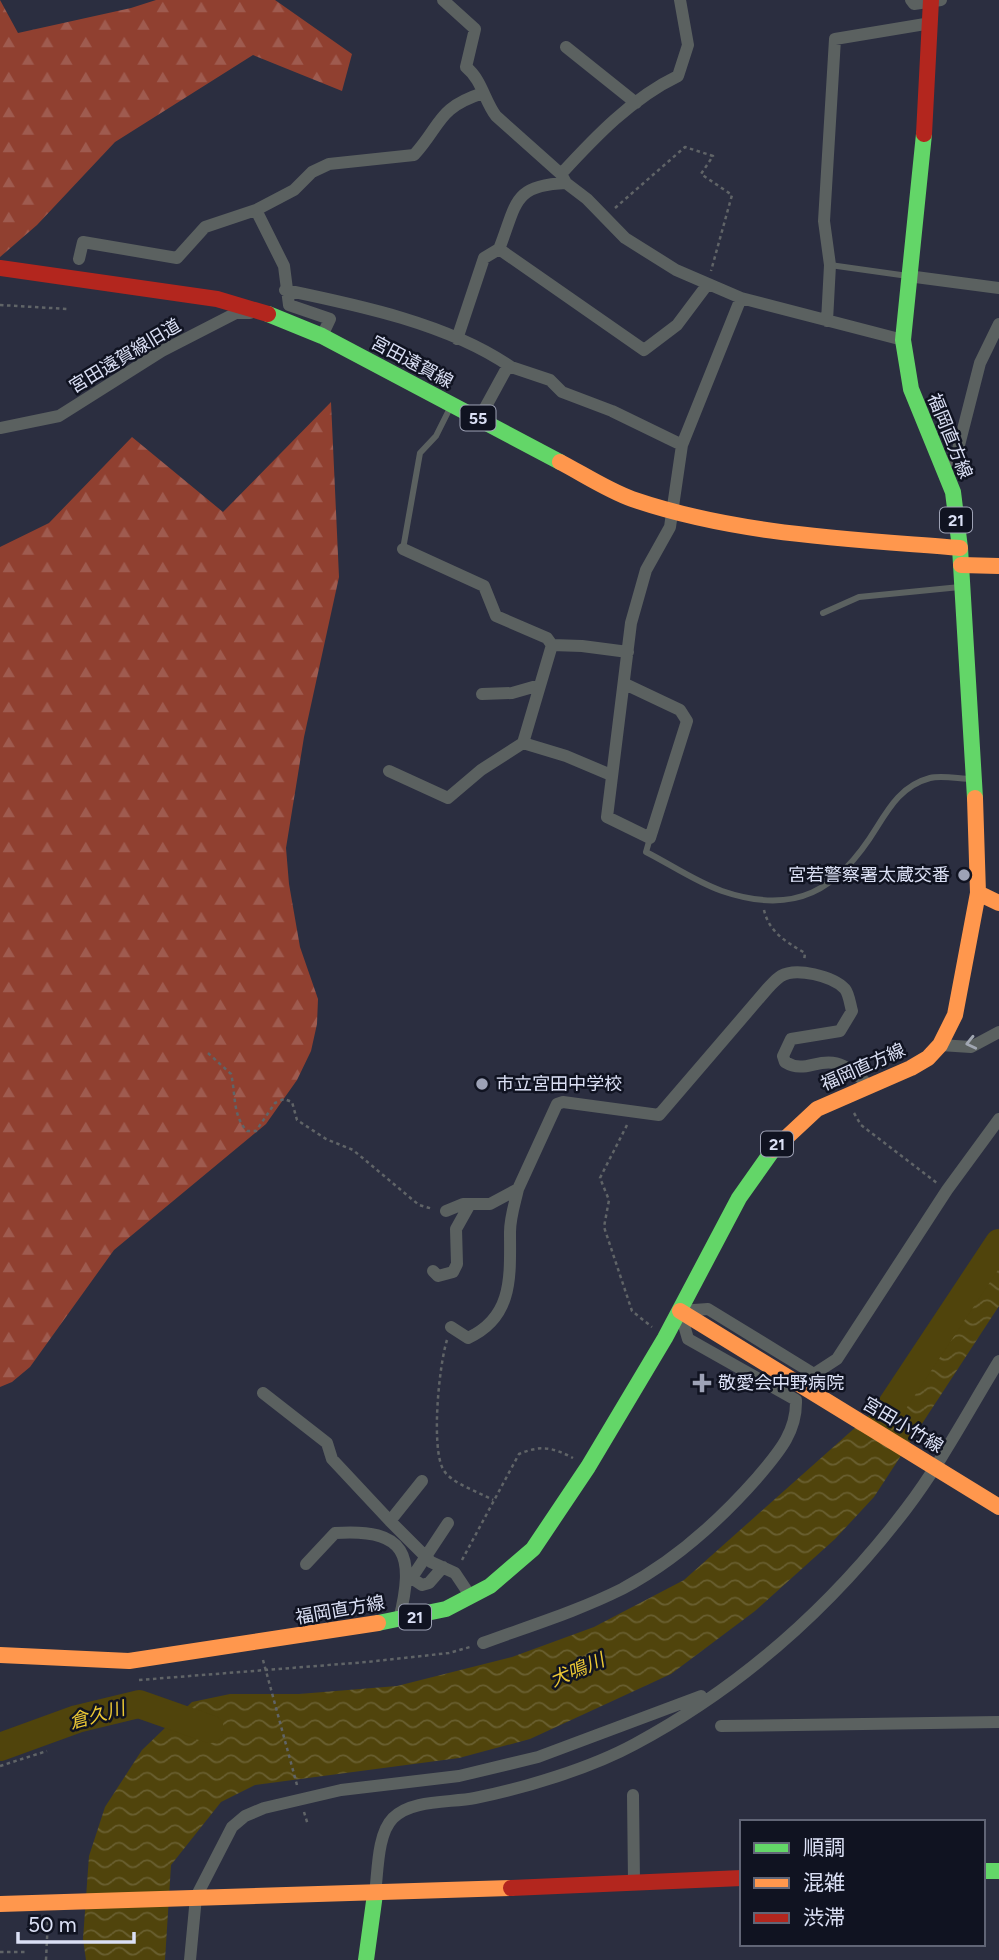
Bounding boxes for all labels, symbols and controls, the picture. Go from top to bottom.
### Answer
street label: 宮田遠賀線旧道 [65,314,185,398]
street label: 宮田遠賀線 [367,331,457,393]
street label: 福岡直方線 [923,390,977,482]
road number: 55 [461,406,496,430]
road number: 21 [940,508,972,533]
place label: 宮若警察署太蔵交番 [788,864,950,886]
marker: 宮若警察署太蔵交番 [956,867,972,883]
one-way arrow [965,1035,977,1050]
street label: 福岡直方線 [817,1039,909,1095]
place label: 市立宮田中学校 [496,1073,622,1095]
marker: 市立宮田中学校 [474,1076,490,1092]
road number: 21 [761,1132,793,1156]
place label: 敬愛会中野病院 [718,1372,844,1394]
marker: 敬愛会中野病院 [692,1373,712,1393]
street label: 宮田小竹線 [859,1392,947,1458]
street label: 福岡直方線 [294,1591,386,1629]
road number: 21 [399,1604,431,1630]
water label: 犬鳴川 [546,1647,610,1692]
water label: 倉久川 [66,1696,129,1733]
legend [740,1820,985,1946]
text: 順調 [803,1835,845,1860]
text: 混雑 [803,1870,845,1895]
scale bar [18,1900,133,1944]
text: 渋滞 [803,1905,845,1930]
text: 50 m [28,1912,77,1937]

